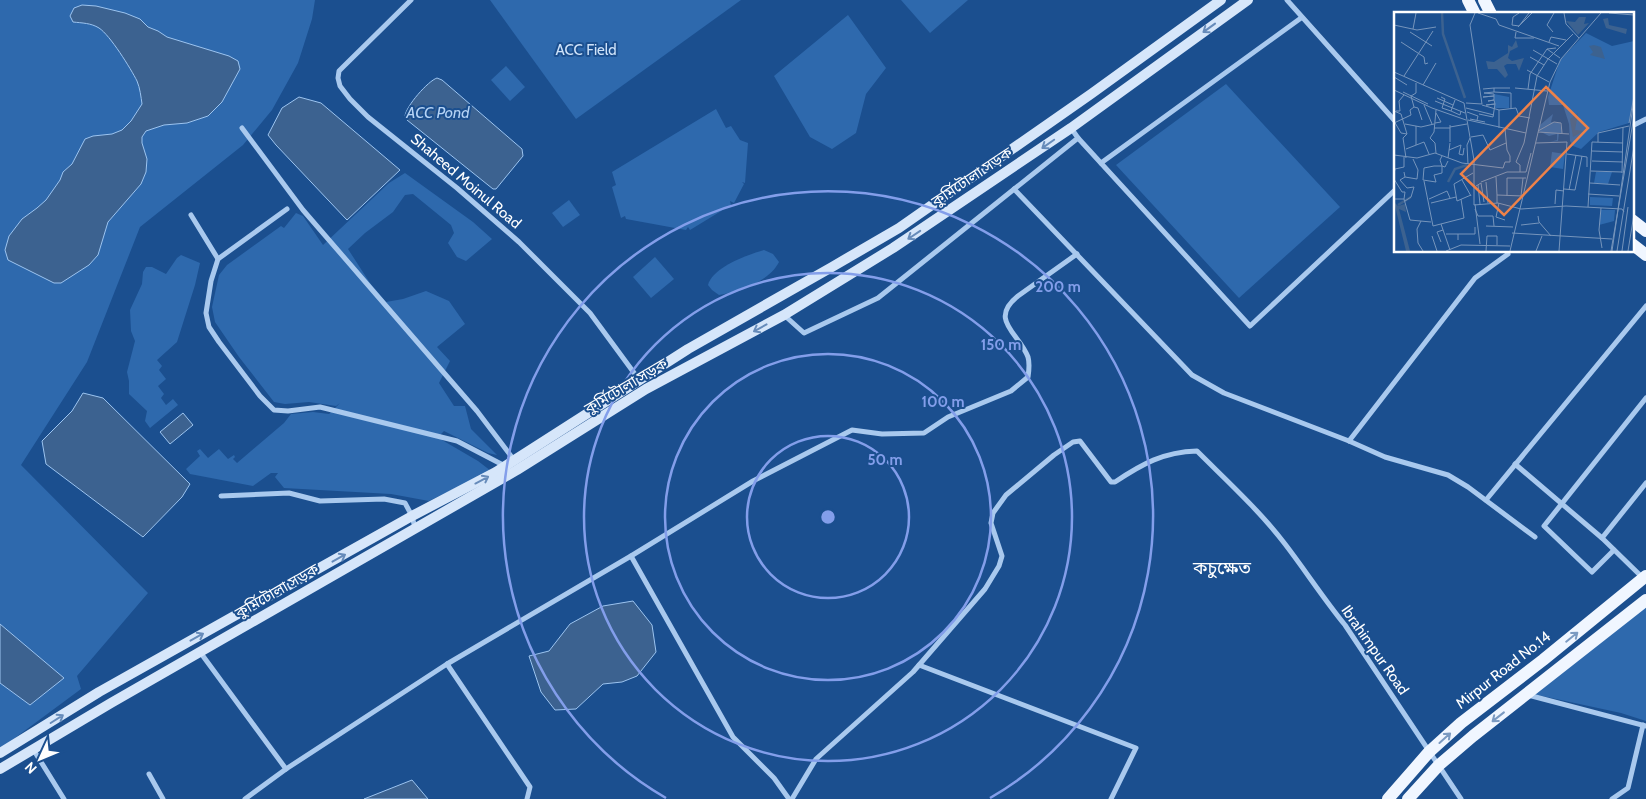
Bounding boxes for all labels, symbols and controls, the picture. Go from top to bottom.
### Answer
inset map [1394,12,1634,252]
one-way arrow [1203,23,1216,34]
park label: ACC Field [555,41,617,59]
water label: ACC Pond [405,103,470,122]
street label: Shaheed Moinul Road [407,130,525,232]
one-way arrow [1041,139,1055,149]
street label: কুর্মিটোলা সড়ক [927,143,1016,211]
one-way arrow [907,230,921,240]
text: 200 m [1035,278,1081,296]
one-way arrow [752,323,767,333]
text: 150 m [981,336,1021,354]
street label: কুর্মিটোলা সড়ক [580,354,671,418]
text: 100 m [921,393,965,411]
text: 50 m [867,451,903,469]
one-way arrow [474,475,489,485]
centre of rings [819,508,837,526]
one-way arrow [331,553,346,562]
district label: কচুক্ষেত [1192,557,1251,579]
street label: কুর্মিটোলা সড়ক [231,559,323,623]
street label: Ibrahimpur Road [1337,602,1413,698]
street label: Mirpur Road No.14 [1452,627,1554,713]
one-way arrow [1565,631,1578,642]
one-way arrow [190,632,204,642]
one-way arrow [1492,711,1505,722]
one-way arrow [49,713,63,723]
one-way arrow [1438,732,1451,744]
north arrow [15,734,65,784]
text: N [21,758,41,778]

